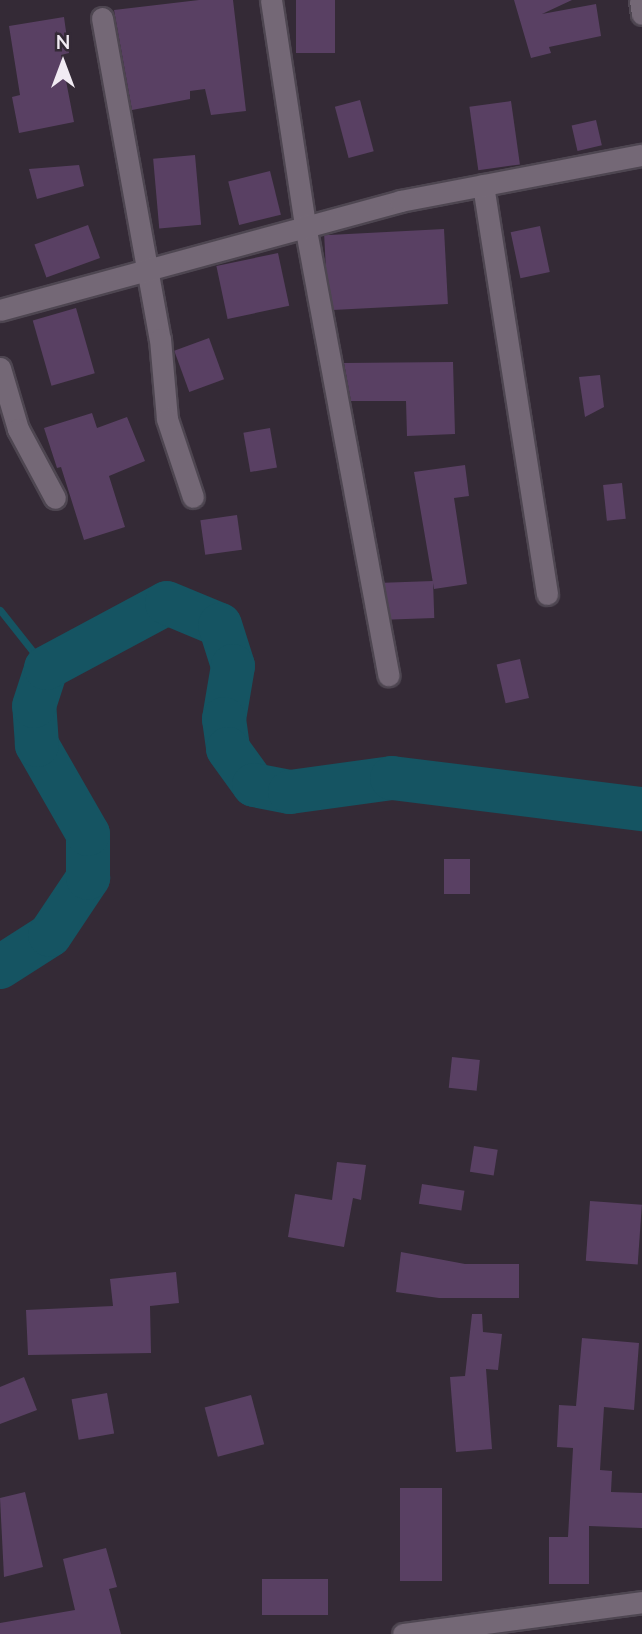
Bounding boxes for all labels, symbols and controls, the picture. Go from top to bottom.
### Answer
north arrow [28,28,98,98]
text: N [56,30,70,53]

